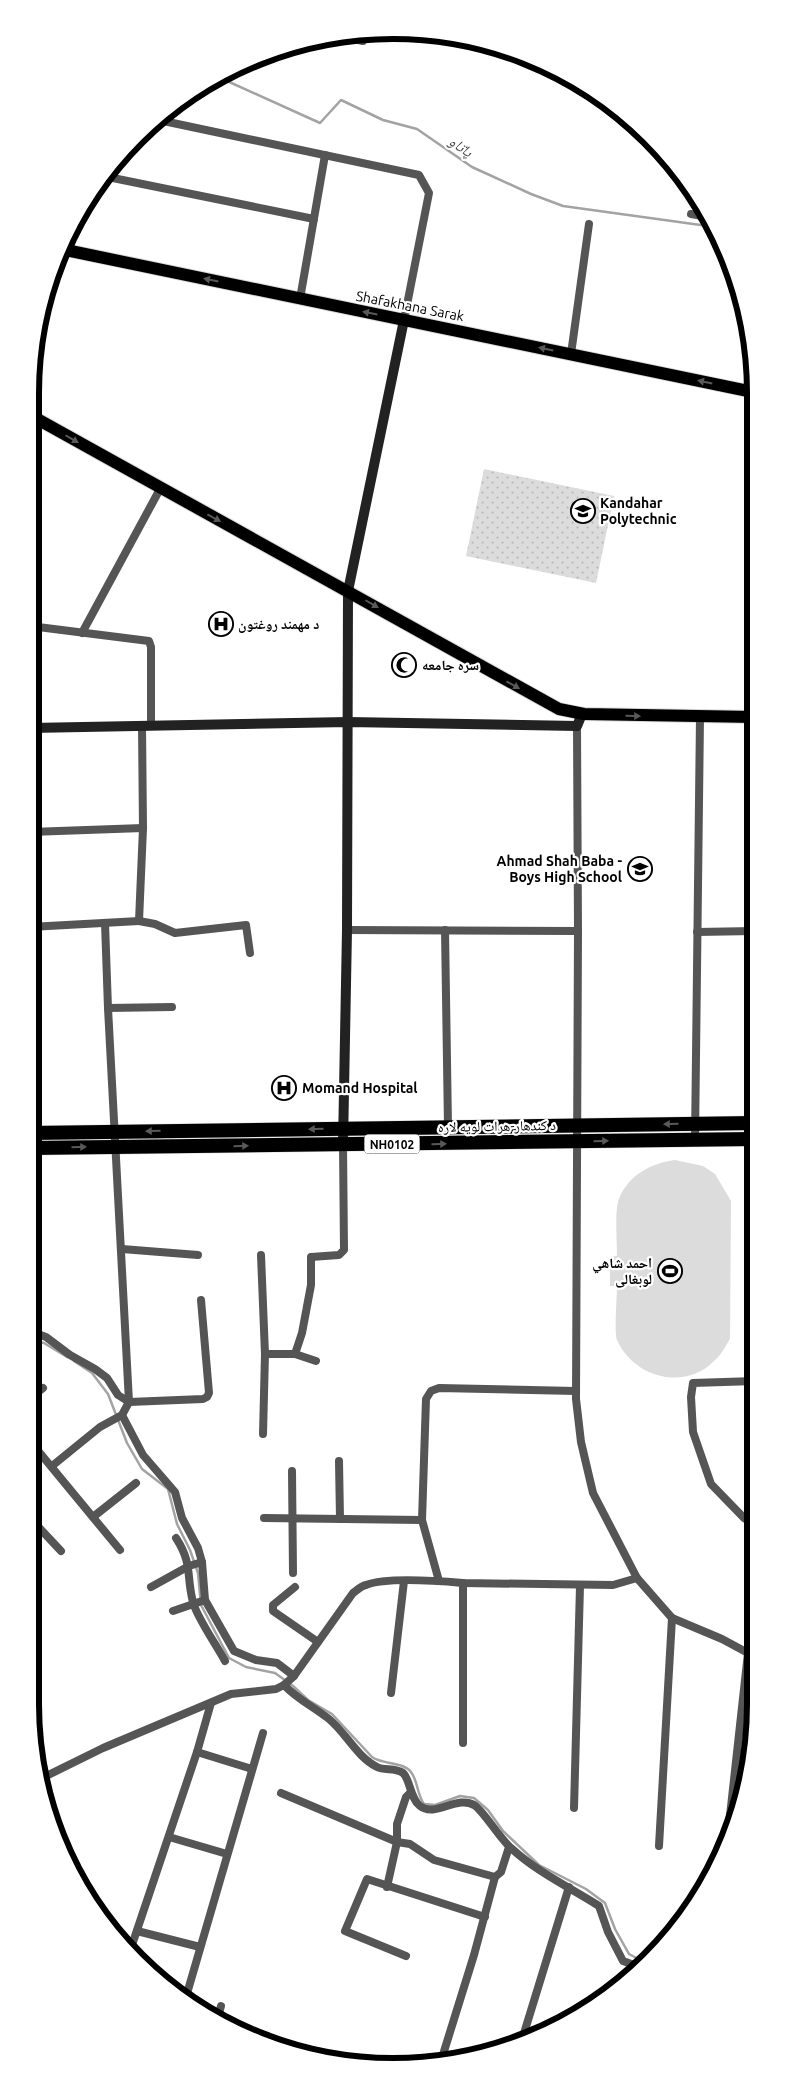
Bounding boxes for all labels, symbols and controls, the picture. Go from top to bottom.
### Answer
water label: پاتاو [444,131,477,161]
one-way arrow [203,276,218,284]
street label: Shafakhana Sarak [355,288,465,324]
one-way arrow [362,309,377,317]
one-way arrow [539,345,554,353]
one-way arrow [698,378,713,386]
one-way arrow [65,435,80,443]
place label: Kandahar Polytechnic [600,495,677,527]
school or university icon: Kandahar Polytechnic [570,498,596,524]
one-way arrow [207,514,222,522]
one-way arrow [366,600,379,609]
hospital icon: د مهمند روغتون [208,611,234,637]
place label: د مهمند روغتون [238,616,319,633]
mosque icon: سره جامعه [391,652,417,678]
place label: سره جامعه [422,657,479,673]
one-way arrow [506,681,521,689]
one-way arrow [625,712,641,720]
place label: Ahmad Shah Baba - Boys High School [497,853,622,885]
school or university icon: Ahmad Shah Baba - Boys High School [627,856,653,882]
hospital icon: Momand Hospital [271,1075,297,1101]
place label: Momand Hospital [302,1080,418,1096]
street label: د کندهار-هرات لويه لاره [438,1117,556,1136]
one-way arrow [663,1120,679,1128]
one-way arrow [308,1125,324,1133]
one-way arrow [145,1127,161,1135]
road number: NH0102 [364,1134,420,1154]
one-way arrow [593,1137,609,1145]
one-way arrow [431,1139,447,1147]
one-way arrow [233,1141,249,1149]
one-way arrow [71,1143,87,1151]
place label: احمد شاهي لوبغالی [592,1255,652,1288]
sports icon: احمد شاهي لوبغالی [657,1258,683,1284]

